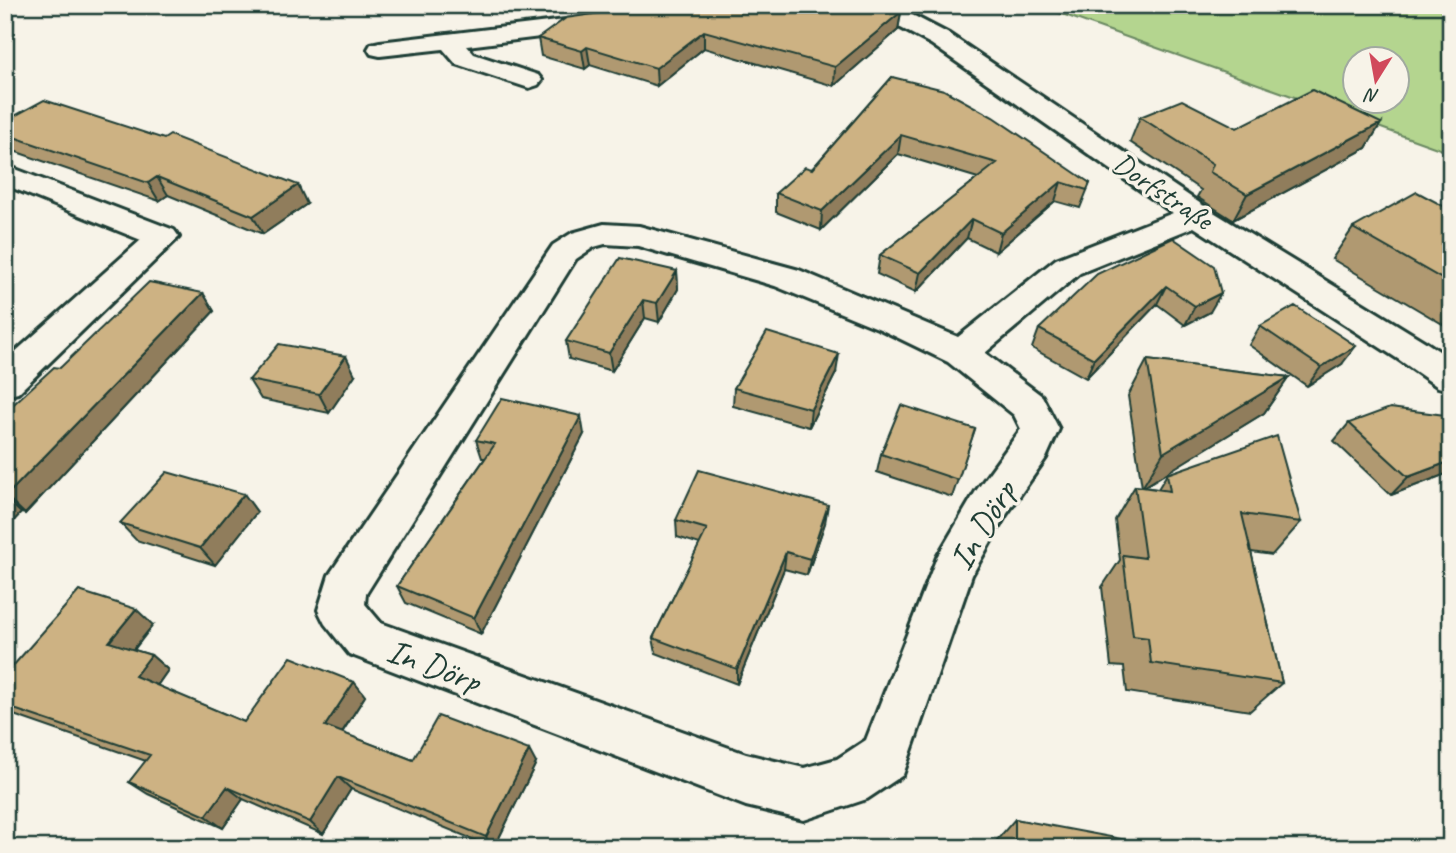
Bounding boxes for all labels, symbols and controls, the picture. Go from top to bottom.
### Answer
north arrow [1340,46,1410,116]
text: N [1362,82,1381,109]
street label: Dorfstraße [1106,144,1222,239]
street label: In Dörp [938,471,1027,578]
street label: In Dörp [381,628,488,704]

